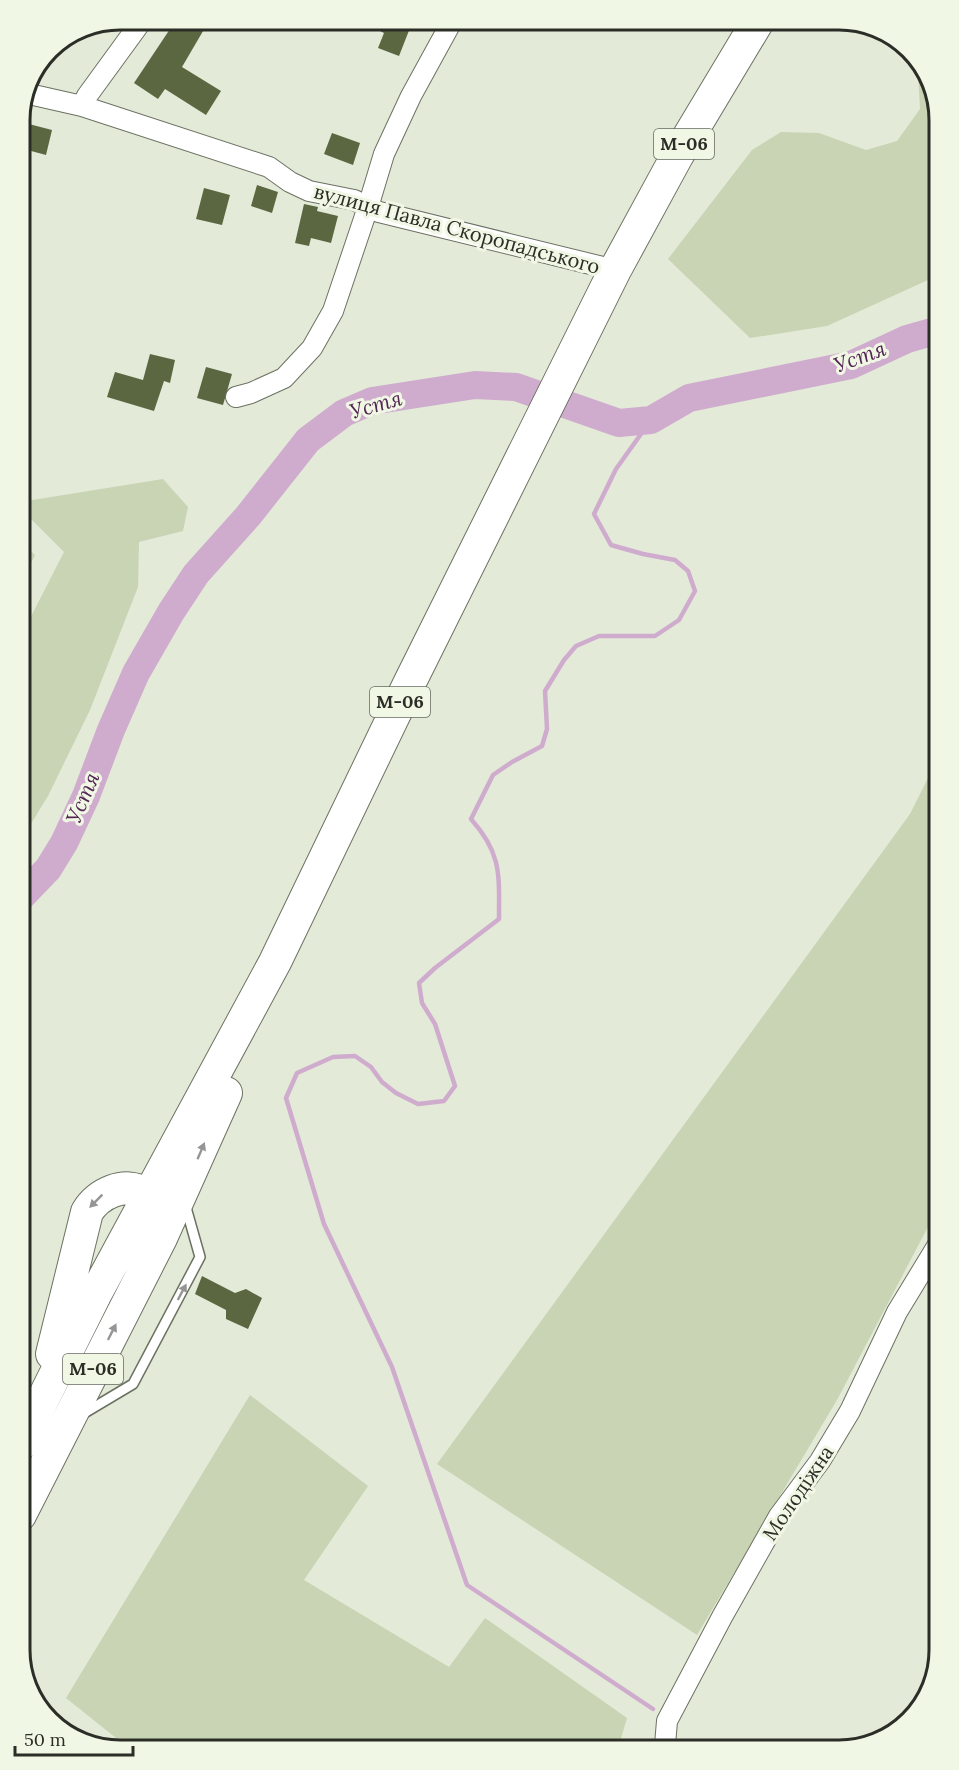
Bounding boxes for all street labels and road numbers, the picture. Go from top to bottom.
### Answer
road number: М-06 [654,129,714,159]
street label: вулиця Павла Скоропадського [311,178,603,279]
road number: М-06 [370,687,430,717]
road number: М-06 [63,1354,123,1384]
street label: Молодіжна [757,1440,839,1545]

